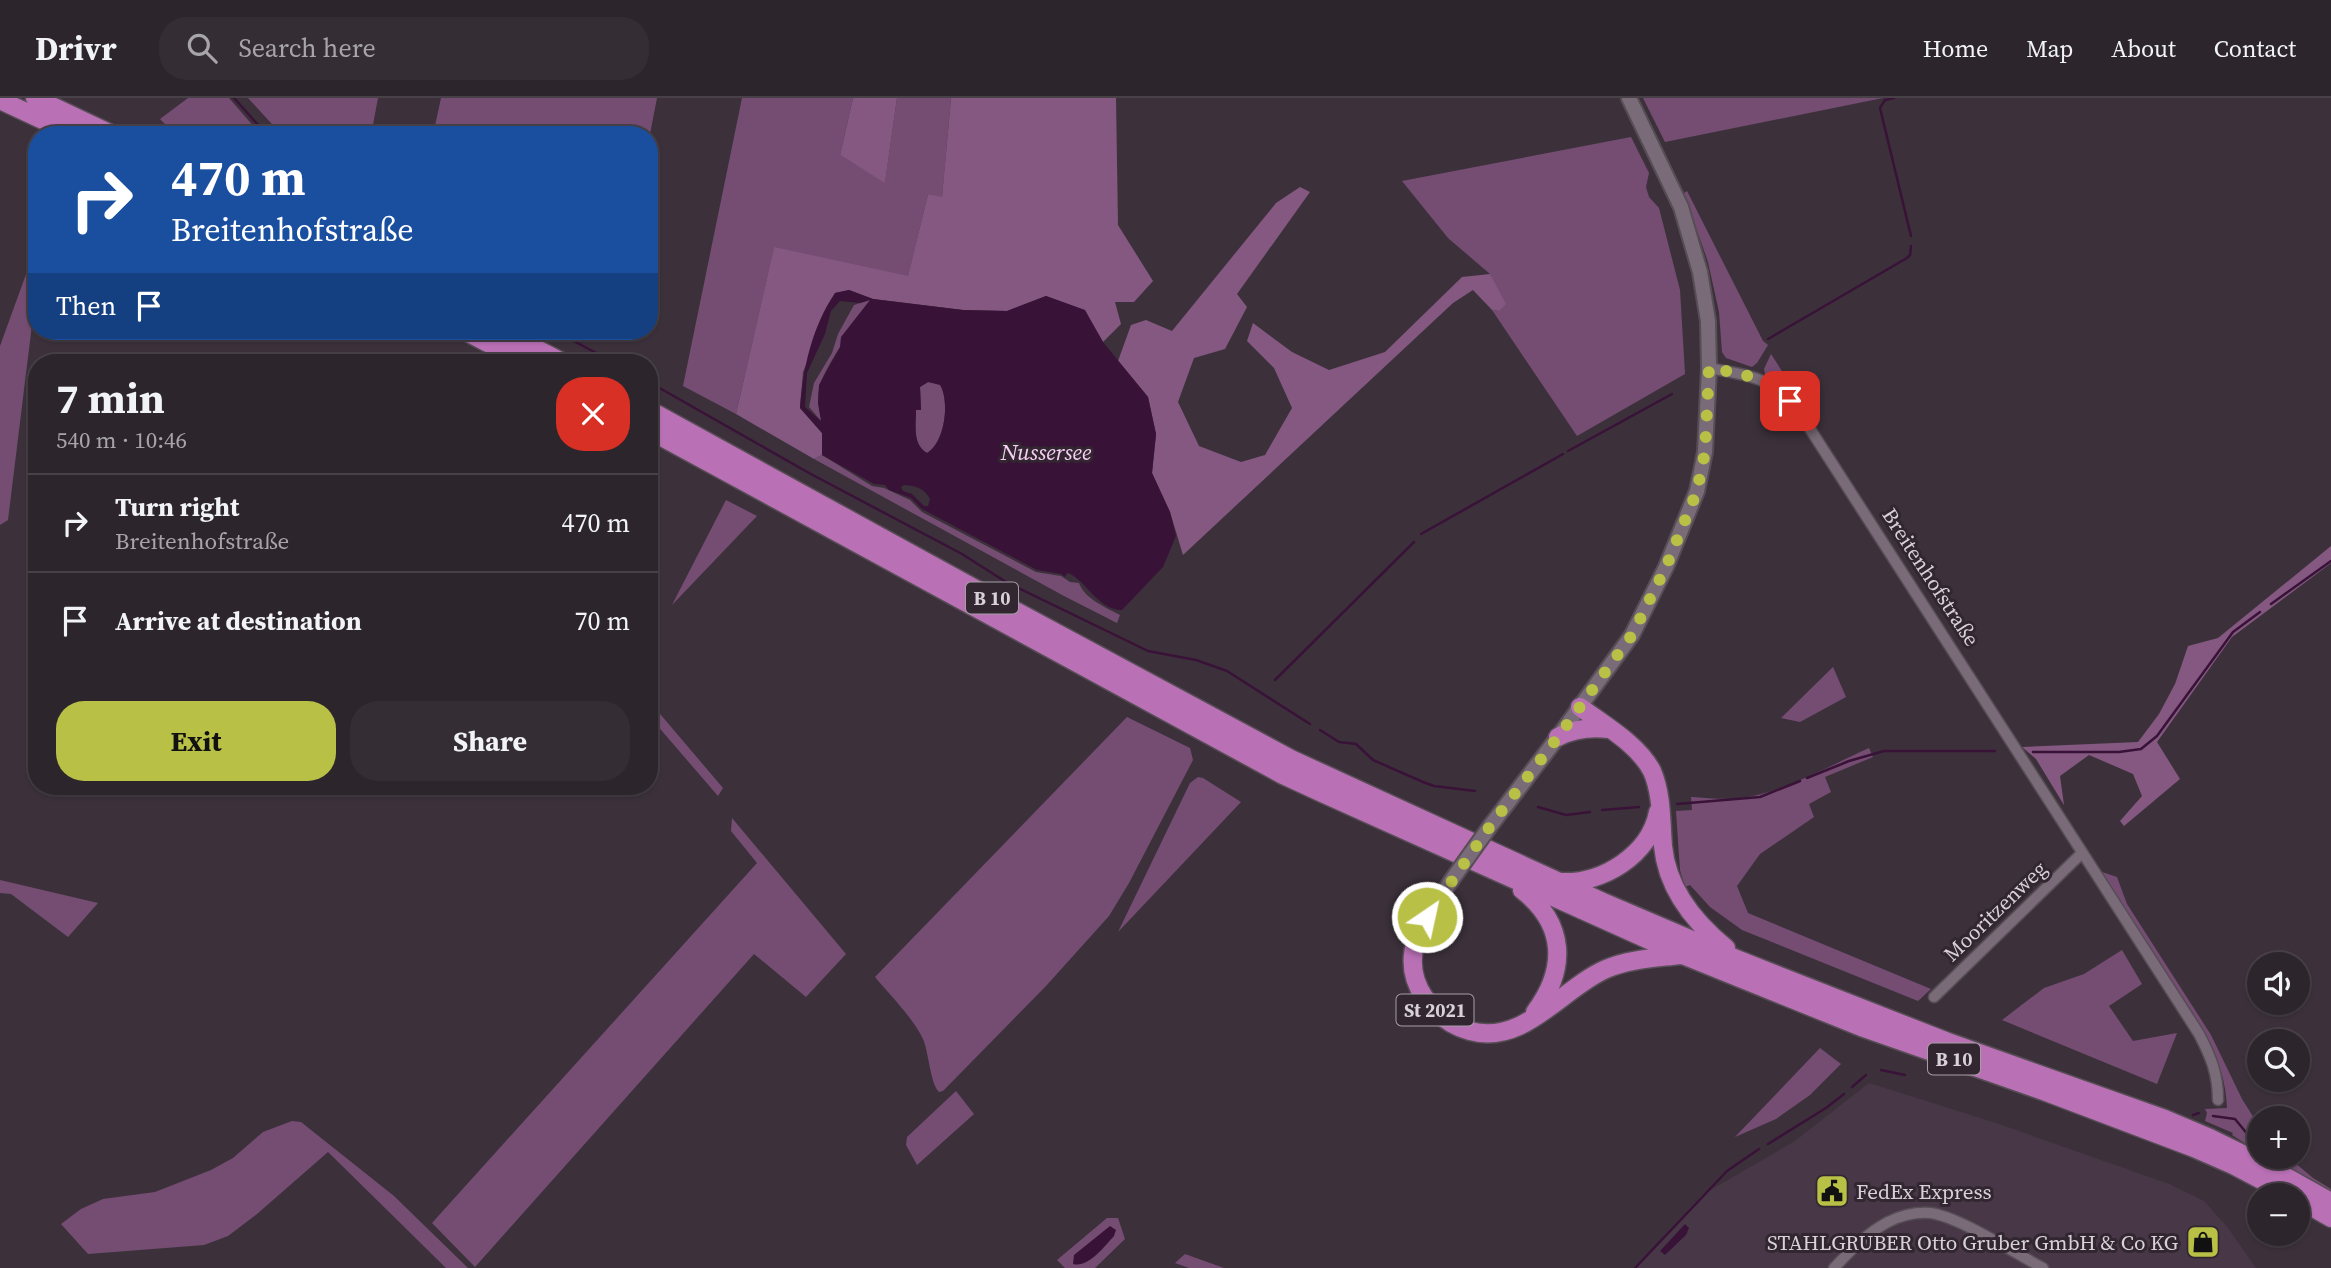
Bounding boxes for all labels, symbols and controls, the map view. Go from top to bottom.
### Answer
search box [159,17,649,80]
text: Drivr [35,26,117,71]
icon: search [183,29,221,67]
text: Search here [239,30,376,66]
text: Home [1923,32,1988,65]
text: Map [2026,32,2073,65]
text: About [2111,32,2176,65]
text: Contact [2214,32,2296,65]
text: 470 m [171,144,306,211]
icon: right [56,154,147,245]
text: Breitenhofstraße [171,208,413,252]
icon: arrive [130,287,168,325]
text: Then [56,288,116,324]
text: 7 min [56,369,165,427]
pin [1760,371,1820,431]
button: close [556,377,630,451]
icon: arrive [1771,382,1809,420]
text: 540 m · 10:46 [56,424,187,456]
water label: Nussersee [1000,436,1092,468]
text: Turn right [115,489,239,525]
street label: Breitenhofstraße [1876,502,1986,652]
icon: right [56,504,94,542]
text: 470 m [562,505,630,541]
text: Breitenhofstraße [115,525,289,557]
road number: B 10 [966,583,1018,614]
icon: arrive [56,602,94,640]
text: Arrive at destination [115,603,362,639]
text: 70 m [575,603,630,639]
button: Exit [56,701,336,781]
button: Share [350,701,630,781]
street label: Mooritzenweg [1937,854,2053,968]
position arrow [1390,880,1464,954]
map controls [2247,952,2310,1246]
button: sound [2247,952,2310,1015]
road number: St 2021 [1396,994,1474,1026]
button: search [2247,1029,2310,1092]
road number: B 10 [1928,1043,1980,1074]
button: + [2247,1106,2310,1169]
public building icon: FedEx Express [1813,1172,1851,1210]
place label: FedEx Express [1856,1177,1992,1206]
button: − [2247,1183,2310,1246]
shop icon: STAHLGRUBER Otto Gruber GmbH & Co KG [2184,1223,2222,1261]
place label: STAHLGRUBER Otto Gruber GmbH & Co KG [1767,1228,2178,1257]

